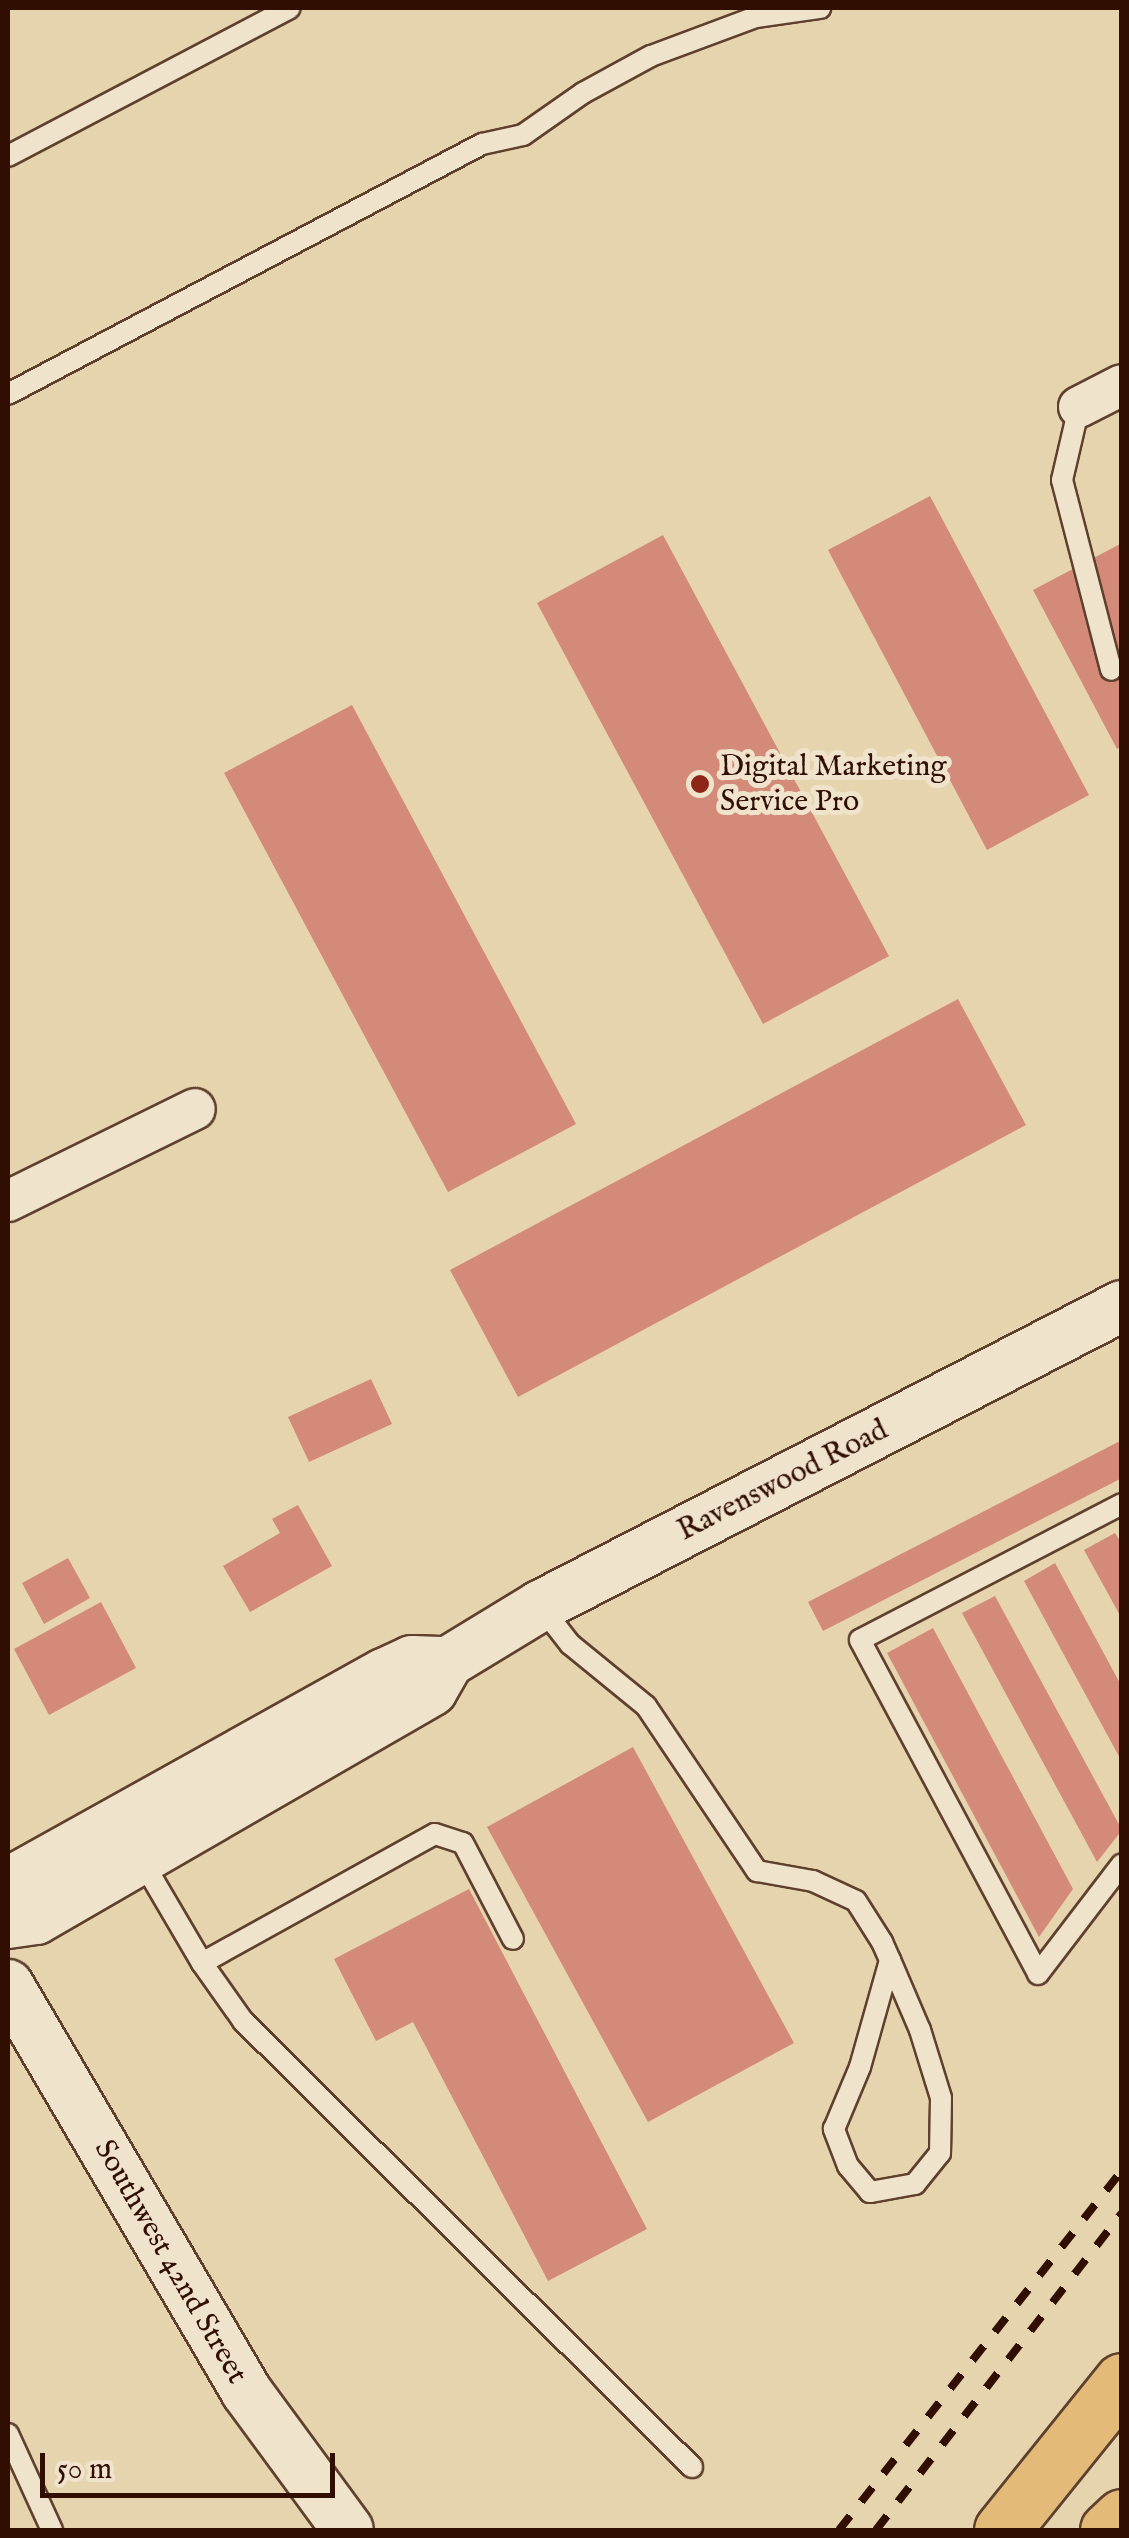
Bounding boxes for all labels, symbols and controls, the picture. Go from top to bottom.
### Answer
place label: Digital Marketing Service Pro [720,749,947,820]
marker: Digital Marketing Service Pro [689,773,711,795]
street label: Ravenswood Road [672,1413,894,1549]
street label: Southwest 42nd Street [86,2134,254,2390]
scale bar [45,2433,340,2495]
text: 50 m [57,2451,112,2489]

